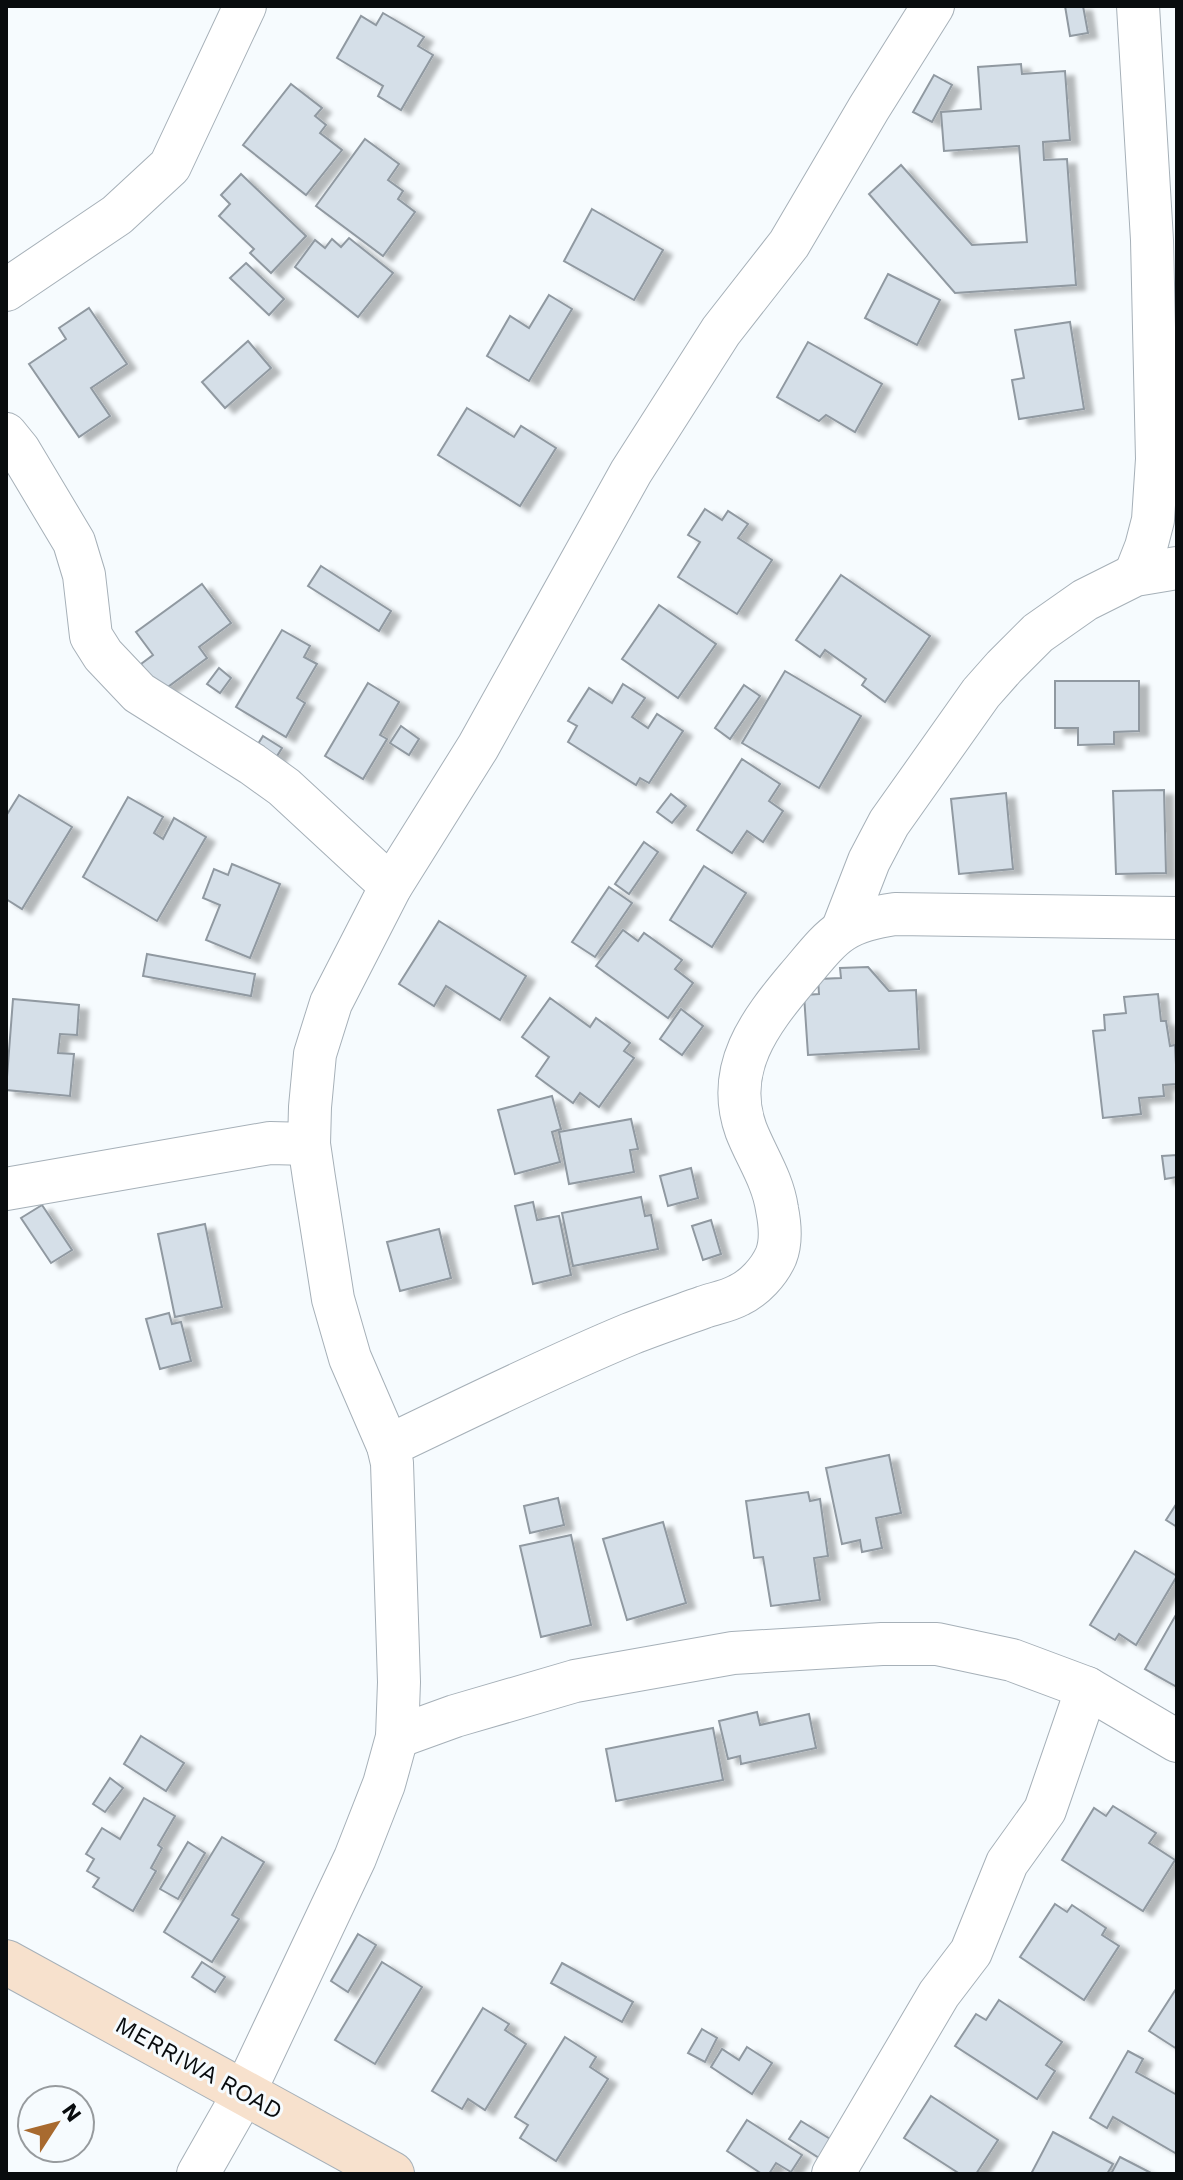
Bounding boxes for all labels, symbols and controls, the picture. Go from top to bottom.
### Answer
street label: MERRIWA ROAD [111,2011,287,2125]
north arrow [16,2084,96,2164]
text: N [57,2099,87,2126]

